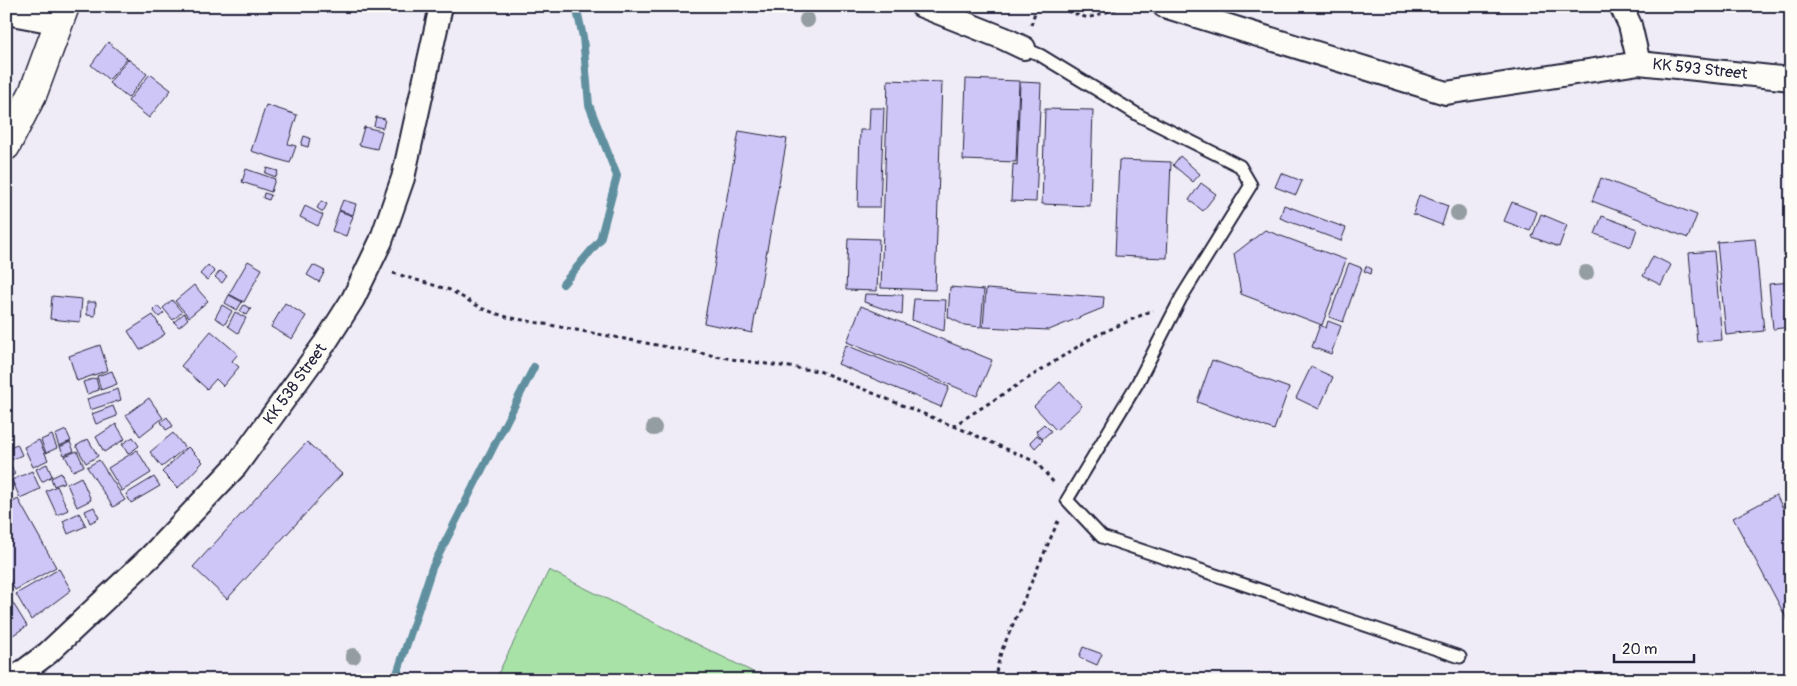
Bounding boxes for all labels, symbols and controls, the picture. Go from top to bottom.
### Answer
street label: KK 593 Street [1651,54,1749,84]
street label: KK 538 Street [259,339,331,428]
scale bar [1614,631,1694,663]
text: 20 m [1622,640,1657,659]

